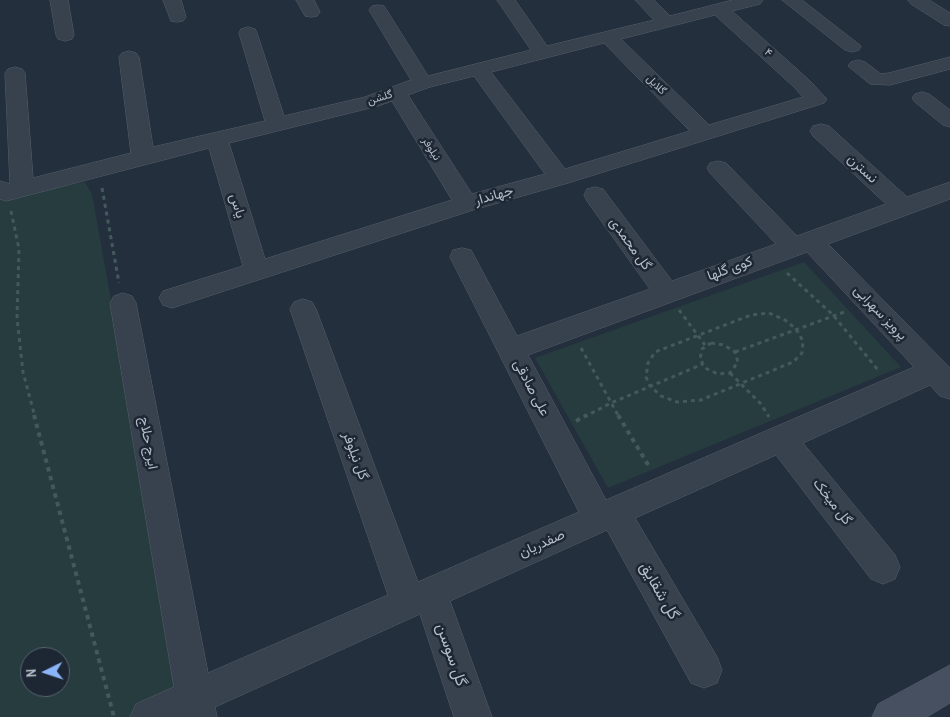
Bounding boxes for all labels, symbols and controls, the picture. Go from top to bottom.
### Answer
street label: ۴ [761,46,775,60]
street label: گلایل [643,72,669,98]
street label: گلشن [366,88,394,108]
street label: نیلوفر [419,135,443,163]
street label: نسترن [843,151,881,187]
street label: جهاندار [473,182,515,210]
street label: یاس [225,192,249,220]
street label: گل محمدی [605,214,655,274]
street label: کوی گلها [705,253,755,285]
street label: پرویز سهرابی [850,282,910,344]
street label: علی صادقی [509,357,553,419]
street label: ایرج حلاج [135,415,161,471]
street label: گل نیلوفر [338,429,372,483]
street label: گل میخک [809,476,855,528]
street label: صفدریان [516,526,568,562]
street label: گل شقایق [635,559,683,623]
street label: گل سوسن [431,621,471,689]
north arrow [20,647,70,697]
text: N [22,668,40,678]

